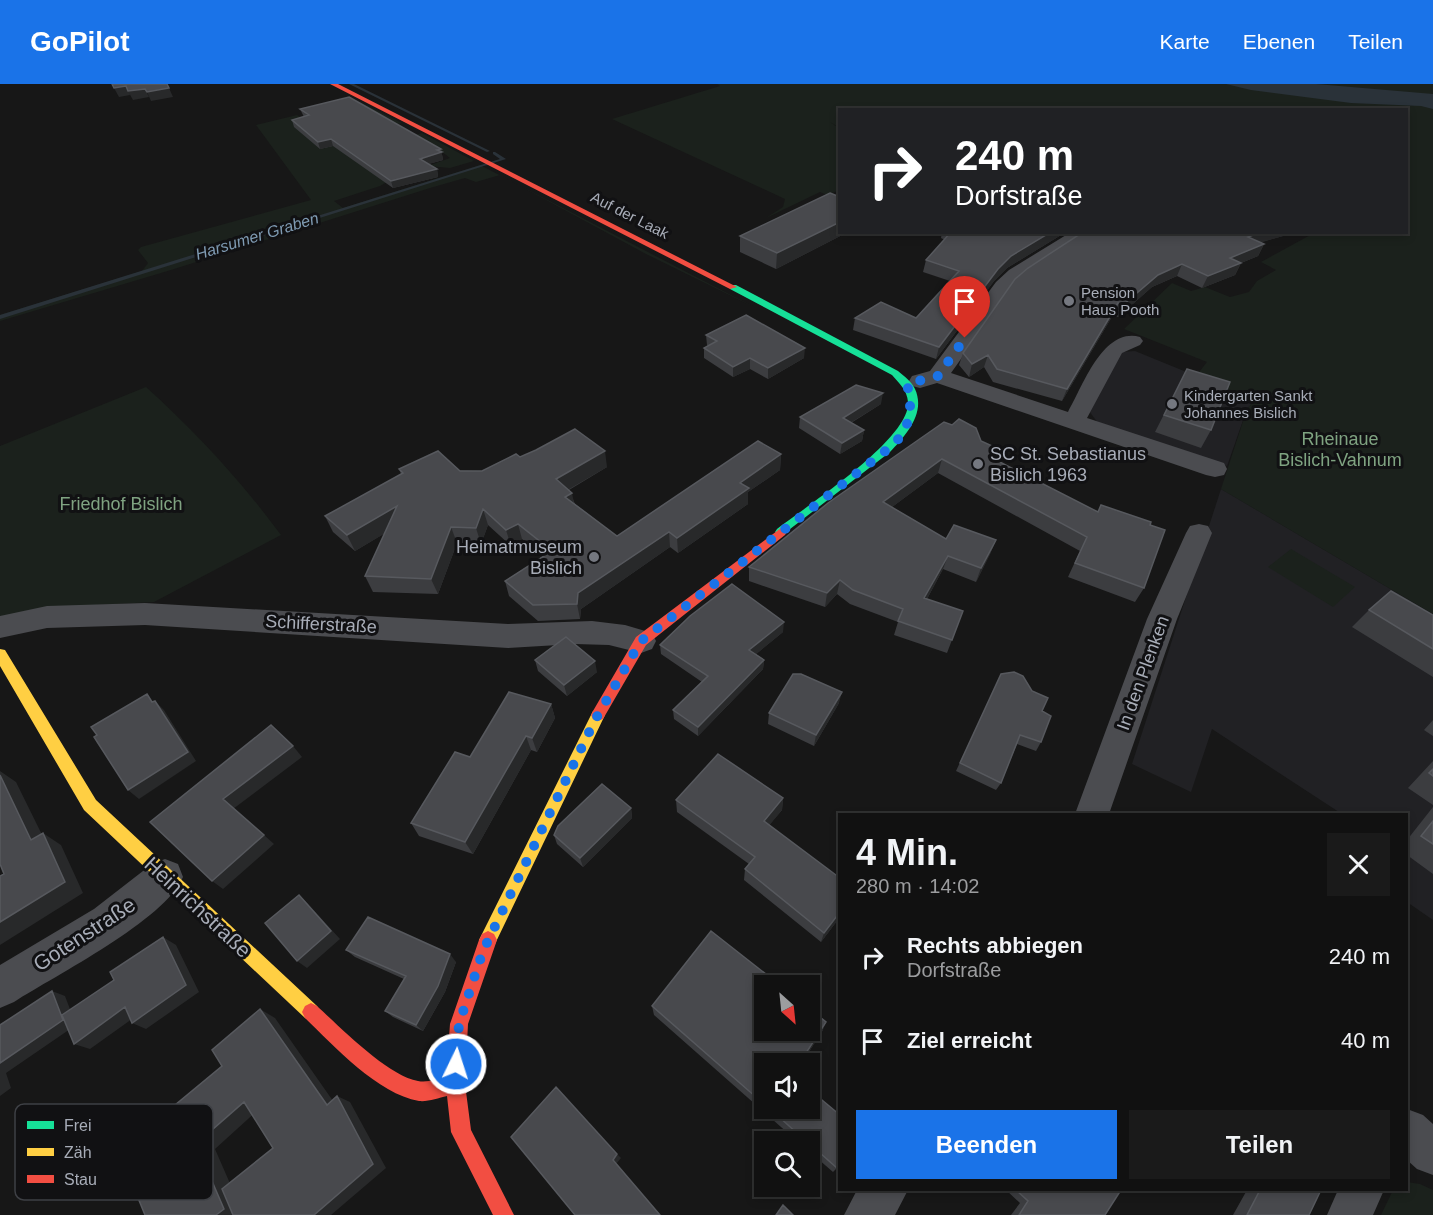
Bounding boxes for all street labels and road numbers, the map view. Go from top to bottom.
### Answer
street label: Auf der Laak [588,188,672,242]
street label: Schifferstraße [265,611,377,637]
street label: In den Plenken [1113,613,1173,733]
street label: Heinrichstraße [140,852,256,962]
street label: Gotenstraße [29,893,139,975]

